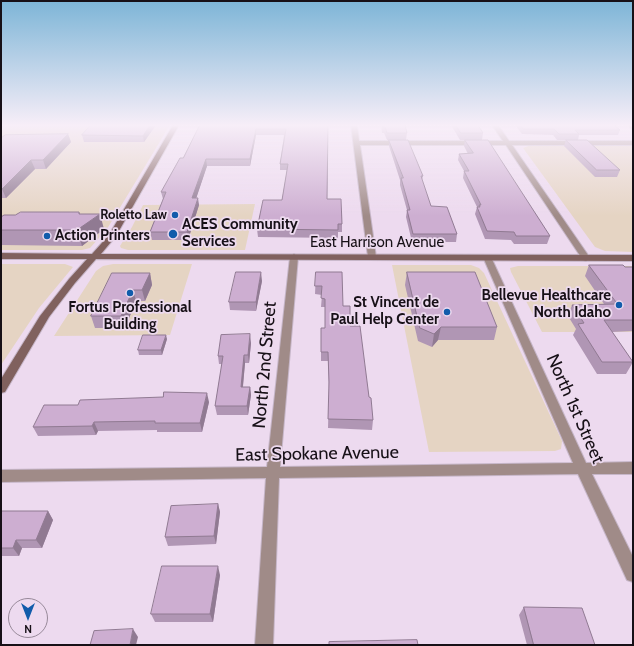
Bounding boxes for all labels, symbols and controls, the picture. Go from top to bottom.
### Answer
place label: Roletto Law [100,207,167,223]
marker: Roletto Law [170,210,180,220]
place label: ACES Community Services [182,216,298,251]
place label: Action Printers [55,227,150,245]
marker: ACES Community Services [167,228,179,240]
marker: Action Printers [42,231,52,241]
street label: East Harrison Avenue [310,234,444,252]
place label: Bellevue Healthcare North Idaho [482,287,611,322]
marker: Fortus Professional Building [125,288,135,298]
place label: St Vincent de Paul Help Center [330,294,439,329]
place label: Fortus Professional Building [68,299,192,334]
street label: North 2nd Street [249,300,281,430]
marker: Bellevue Healthcare North Idaho [614,300,624,310]
marker: St Vincent de Paul Help Center [442,307,452,317]
street label: North 1st Street [541,351,609,467]
street label: East Spokane Avenue [235,442,399,466]
north arrow [8,598,48,638]
text: N [24,622,32,636]

